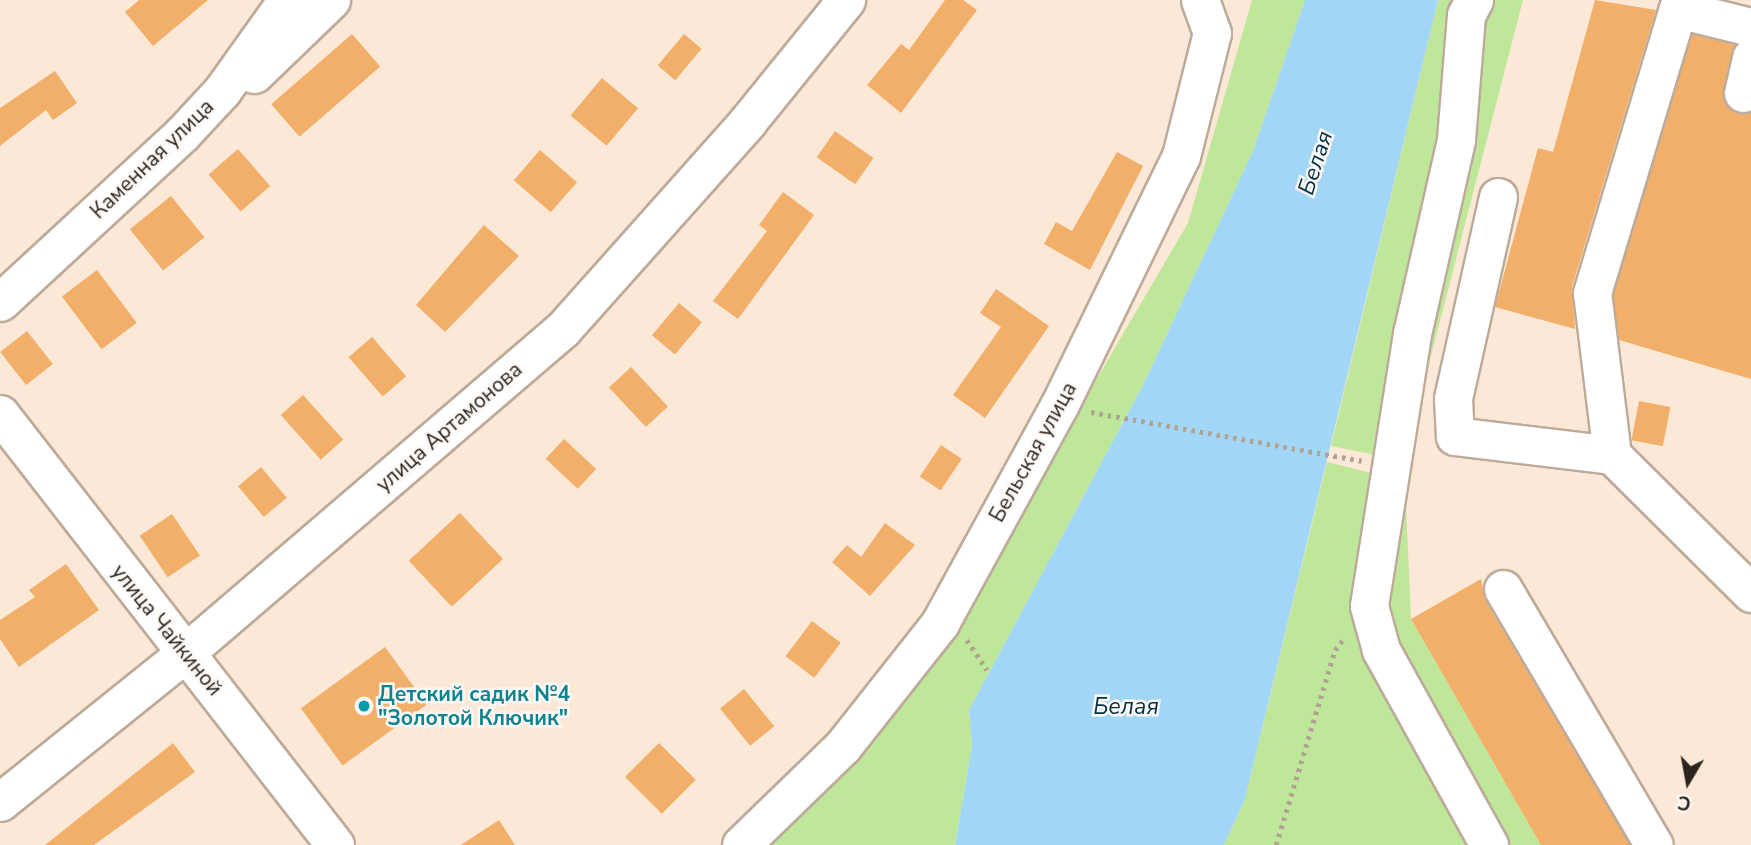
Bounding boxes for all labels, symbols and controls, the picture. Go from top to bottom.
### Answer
street label: Каменная улица [85,94,219,224]
water label: Белая [1293,128,1339,198]
street label: улица Артамонова [371,357,527,497]
street label: Бельская улица [984,378,1082,526]
street label: улица Чайкиной [106,559,228,701]
place label: Детский садик №4 "Золотой Ключик" [378,681,570,731]
water label: Белая [1093,693,1159,721]
marker: Детский садик №4 "Золотой Ключик" [356,698,372,714]
north arrow [1653,747,1723,817]
text: С [1676,789,1693,817]

